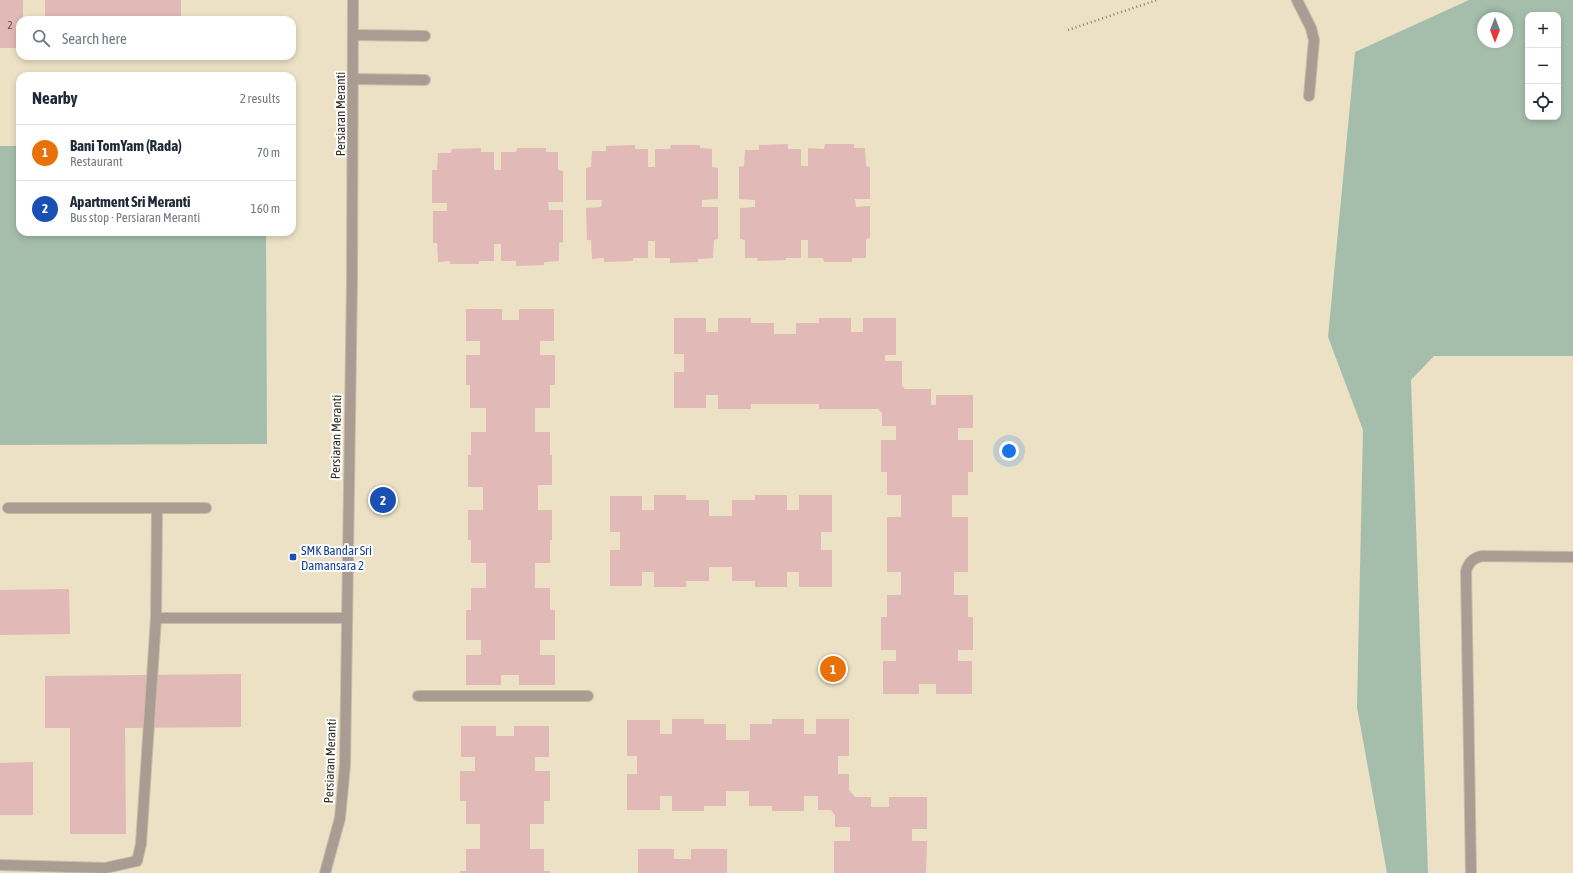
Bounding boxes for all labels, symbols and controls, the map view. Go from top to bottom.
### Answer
north arrow [1477,12,1513,48]
map controls [1525,12,1561,120]
button: + [1525,12,1561,48]
search box [16,16,296,60]
house number: 2 [7,19,13,31]
icon: search [30,27,52,49]
text: Search here [62,30,127,47]
button: − [1525,48,1561,84]
street label: Persiaran Meranti [333,72,348,156]
button: locate [1525,84,1561,120]
text: Nearby [32,88,78,108]
text: 2 results [240,91,280,106]
text: Bani TomYam (Rada) [70,137,182,154]
text: 1 [42,145,48,160]
text: 70 m [257,145,280,160]
text: Restaurant [70,154,123,169]
text: Apartment Sri Meranti [70,193,191,210]
text: 2 [42,201,48,216]
text: 160 m [251,201,280,216]
text: Bus stop · Persiaran Meranti [70,210,200,225]
street label: Persiaran Meranti [328,395,344,479]
your location [999,441,1019,461]
pin: 2 [370,485,396,515]
place label: SMK Bandar Sri Damansara 2 [301,543,372,573]
marker: SMK Bandar Sri Damansara 2 [288,552,298,562]
pin: 1 [820,654,846,684]
street label: Persiaran Meranti [321,718,339,804]

